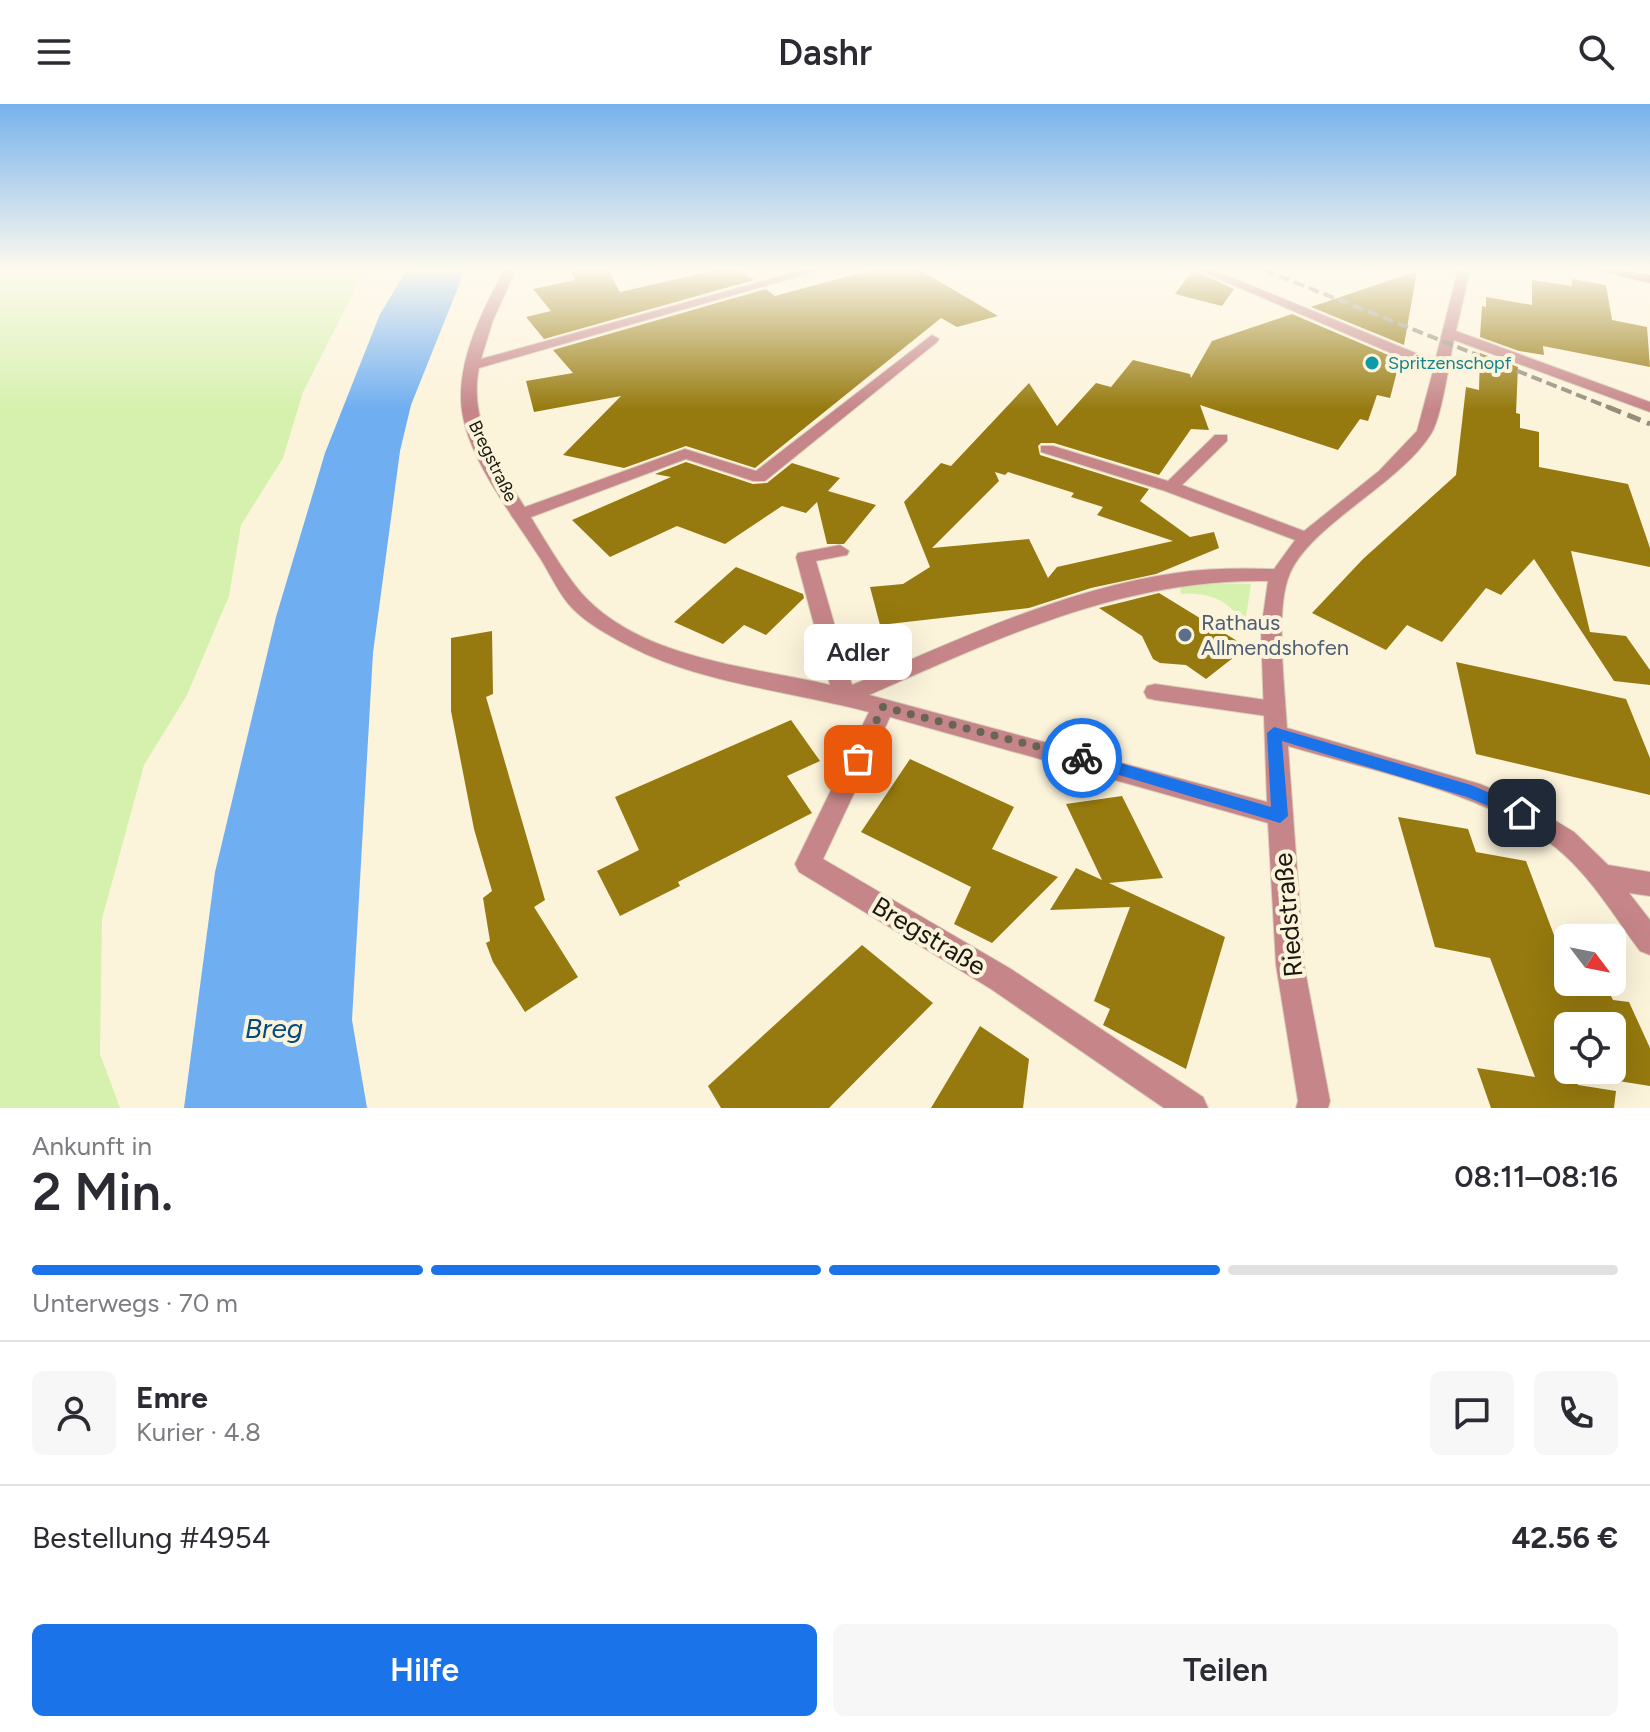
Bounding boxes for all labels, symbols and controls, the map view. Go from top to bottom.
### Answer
icon: menu [32,30,76,74]
icon: search [1574,30,1618,74]
text: Dashr [778,31,872,74]
place label: Spritzenschopf [1388,352,1512,374]
marker: Spritzenschopf [1363,354,1381,372]
street label: Bregstraße [464,417,522,505]
place label: Rathaus Allmendshofen [1201,609,1349,661]
callout: Adler [804,623,912,679]
marker: Rathaus Allmendshofen [1176,626,1194,644]
text: Adler [826,636,890,668]
courier [1042,718,1122,798]
pin [824,725,892,793]
icon: bike [1060,736,1104,780]
icon: bag [836,737,880,781]
pin [1488,779,1556,847]
icon: home [1500,791,1544,835]
street label: Riedstraße [1267,852,1309,978]
street label: Bregstraße [866,890,992,982]
north arrow [1554,924,1626,996]
map controls [1554,924,1626,1084]
water label: Breg [245,1011,303,1045]
button: locate [1554,1012,1626,1084]
text: Ankunft in [32,1130,152,1162]
text: 08:11–08:16 [1454,1158,1618,1195]
text: 2 Min. [32,1161,173,1223]
text: Unterwegs · 70 m [32,1287,238,1319]
button: person [32,1371,116,1455]
button: chat [1430,1371,1514,1455]
button: phone [1534,1371,1618,1455]
text: Emre [136,1379,208,1416]
text: Kurier · 4.8 [136,1416,261,1448]
text: Bestellung #4954 [32,1519,270,1556]
text: 42.56 € [1511,1519,1618,1556]
button: Hilfe [32,1624,817,1716]
button: Teilen [833,1624,1618,1716]

